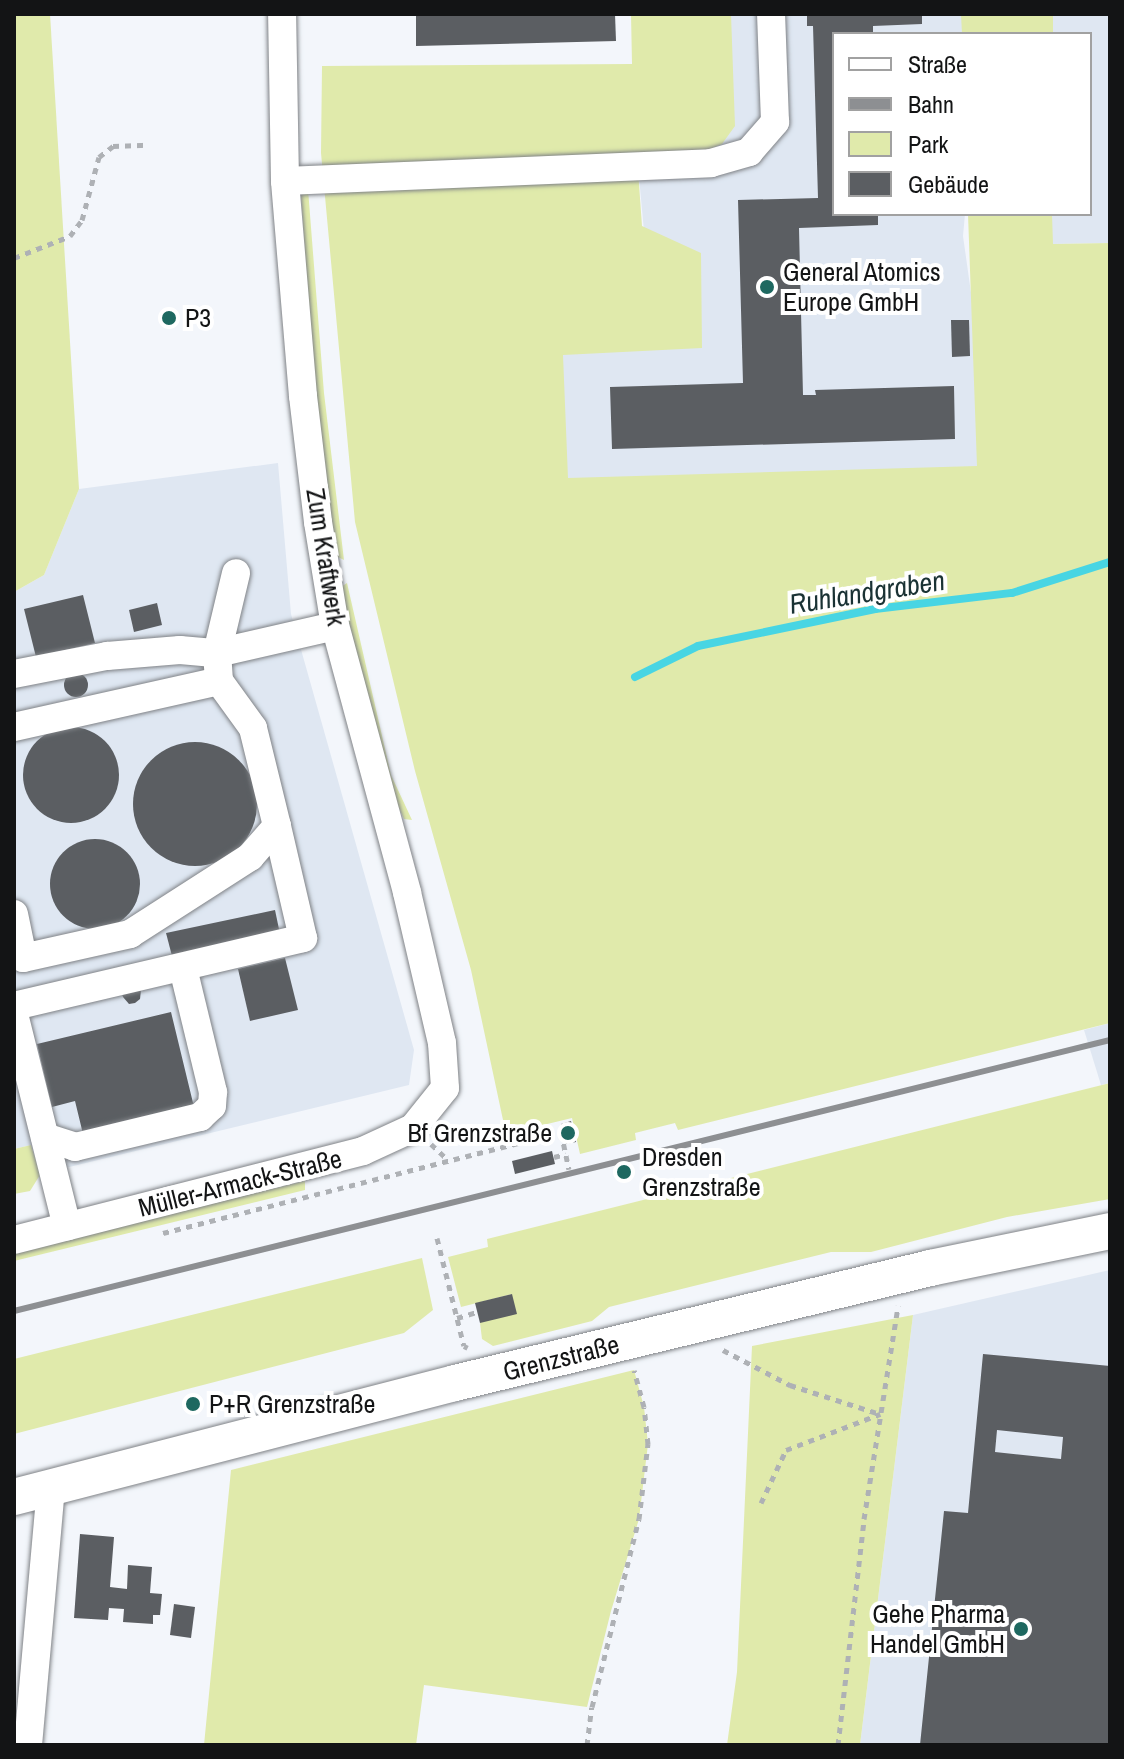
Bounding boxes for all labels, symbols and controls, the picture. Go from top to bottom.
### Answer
legend [832,32,1092,216]
text: Straße [908,48,967,80]
text: Bahn [908,88,954,120]
text: Park [908,128,948,160]
text: Gebäude [908,168,989,200]
place label: General Atomics Europe GmbH [783,256,942,318]
marker: General Atomics Europe GmbH [758,278,776,296]
place label: P3 [185,302,211,334]
marker: P3 [160,309,178,327]
street label: Zum Kraftwerk [300,486,352,628]
water label: Ruhlandgraben [787,563,947,621]
place label: Bf Grenzstraße [407,1117,552,1149]
marker: Bf Grenzstraße [559,1124,577,1142]
place label: Dresden Grenzstraße [642,1141,760,1202]
street label: Müller-Armack-Straße [135,1143,345,1223]
marker: Dresden Grenzstraße [613,1161,635,1183]
street label: Grenzstraße [500,1329,622,1387]
place label: P+R Grenzstraße [209,1388,375,1420]
marker: P+R Grenzstraße [184,1395,202,1413]
place label: Gehe Pharma Handel GmbH [870,1598,1005,1660]
marker: Gehe Pharma Handel GmbH [1012,1620,1030,1638]

